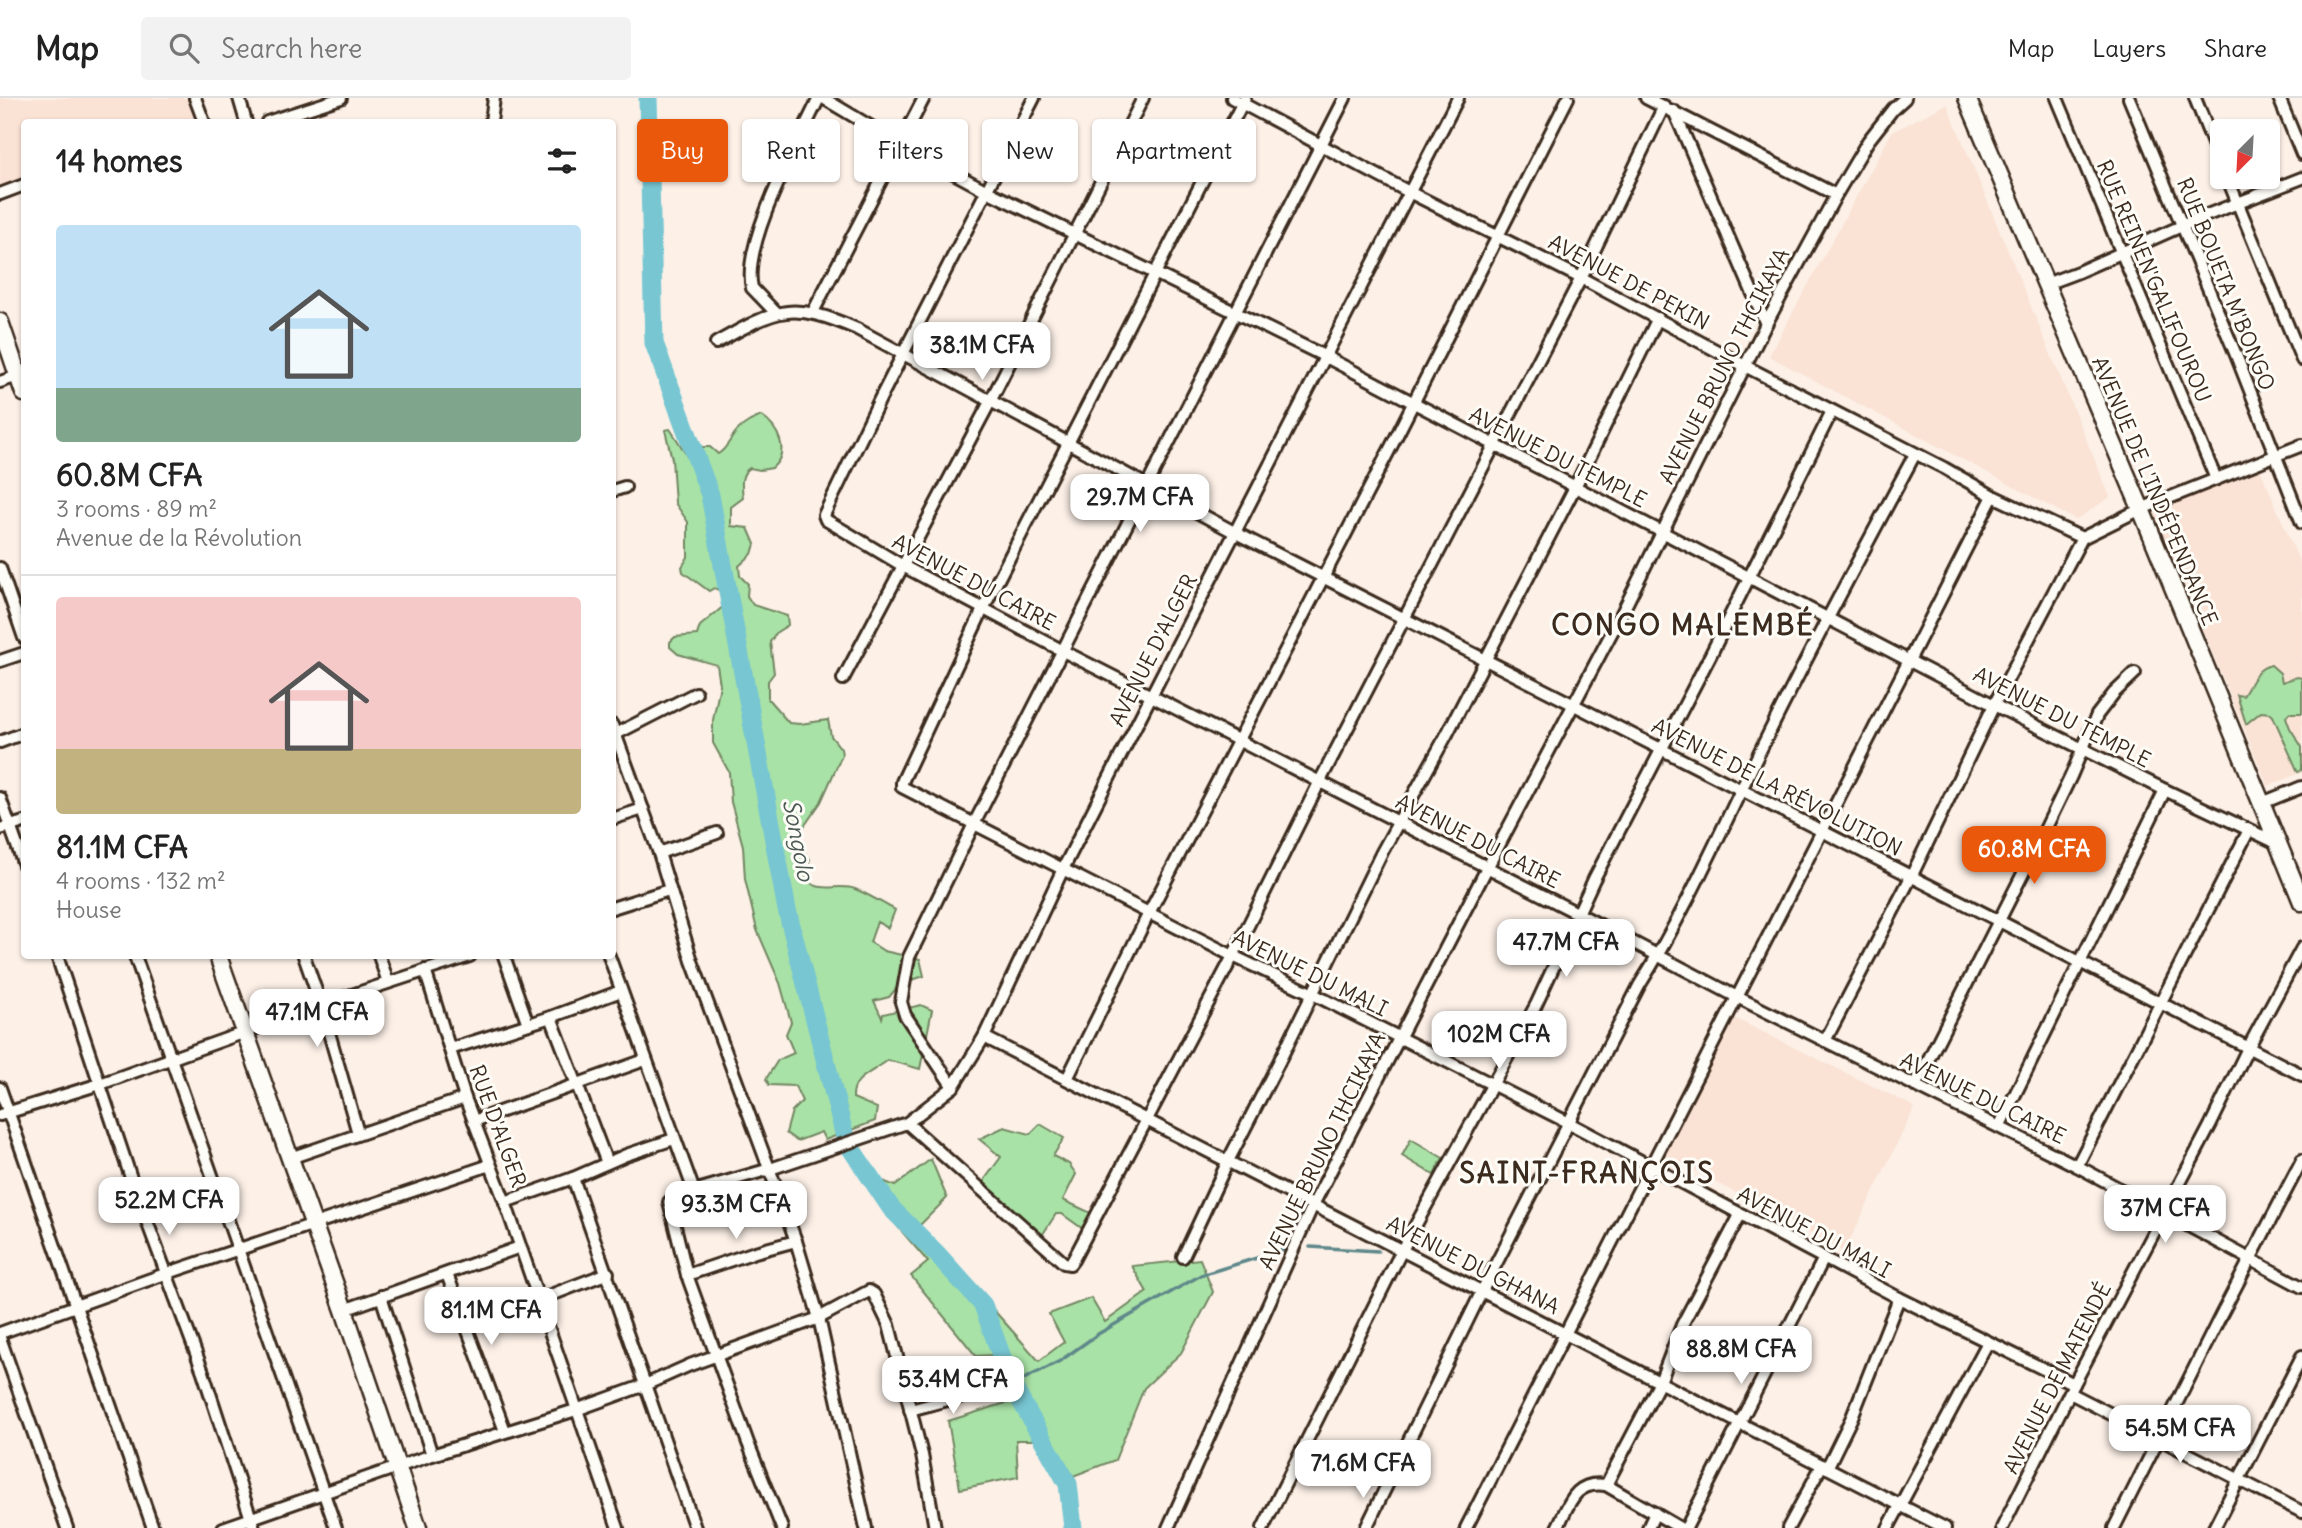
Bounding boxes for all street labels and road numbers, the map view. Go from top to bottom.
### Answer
street label: RUE REINEN'GALIFOUROU [2091,156,2217,406]
street label: RUE BOUETA M'BONGO [2171,174,2281,394]
street label: AVENUE DE PEKIN [1544,228,1714,336]
street label: AVENUE BRUNO THCIKAYA [1653,244,1795,488]
street label: AVENUE DE L'INDÉPENDANCE [2086,352,2224,630]
street label: AVENUE DU TEMPLE [1465,401,1651,513]
street label: AVENUE DU CAIRE [888,528,1060,636]
street label: AVENUE D'ALGER [1103,569,1203,731]
street label: AVENUE DU TEMPLE [1969,661,2155,773]
street label: AVENUE DE LA RÉVOLUTION [1647,712,1907,862]
street label: AVENUE DU CAIRE [1391,788,1565,894]
street label: AVENUE DU MALI [1228,924,1392,1022]
street label: AVENUE BRUNO THCIKAYA [1253,1028,1391,1274]
street label: AVENUE DU CAIRE [1896,1046,2070,1150]
street label: RUE D'ALGER [463,1061,533,1191]
street label: AVENUE DU MALI [1733,1180,1895,1284]
street label: AVENUE DU GHANA [1382,1210,1564,1320]
street label: AVENUE DE MATENDÉ [1997,1278,2117,1478]

